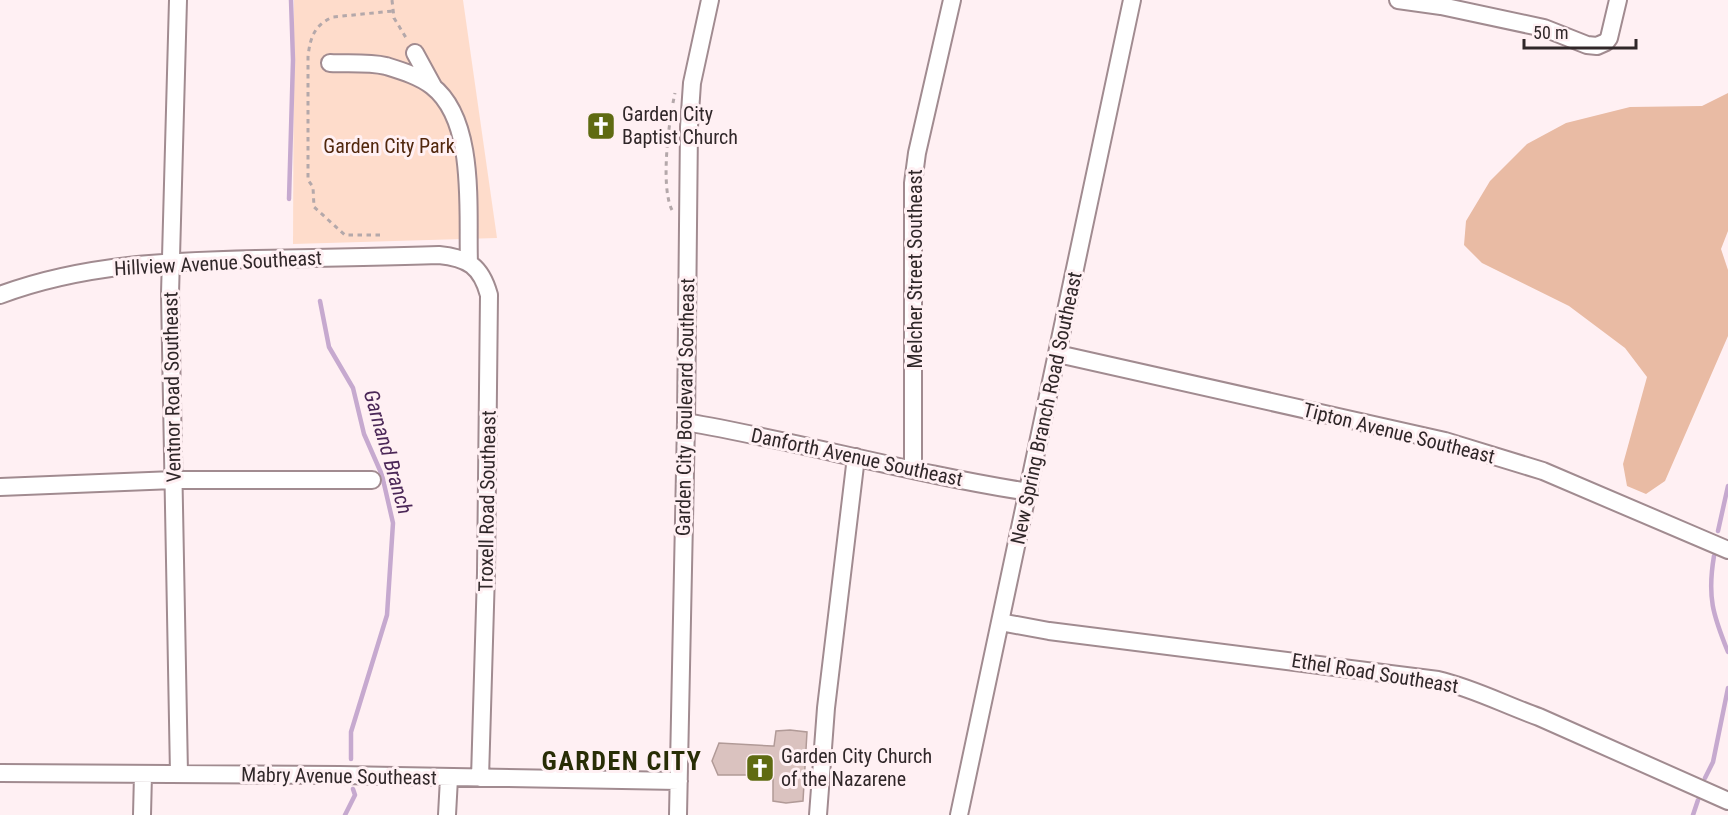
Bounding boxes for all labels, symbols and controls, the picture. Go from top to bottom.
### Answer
scale bar [1524,12,1636,50]
text: 50 m [1533,22,1568,43]
place label: Garden City Baptist Church [622,102,738,149]
church icon: Garden City Baptist Church [585,110,617,142]
park label: Garden City Park [323,134,455,158]
street label: Melcher Street Southeast [903,169,927,369]
street label: Hillview Avenue Southeast [113,246,323,280]
street label: New Spring Branch Road Southeast [1005,269,1087,547]
street label: Garden City Boulevard Southeast [671,278,699,536]
street label: Ventnor Road Southeast [158,291,186,482]
water label: Garnand Branch [359,387,417,517]
street label: Tipton Avenue Southeast [1301,398,1497,468]
street label: Troxell Road Southeast [473,410,501,592]
street label: Danforth Avenue Southeast [749,423,965,491]
street label: Ethel Road Southeast [1290,648,1460,698]
place label: Garden City Church of the Nazarene [781,744,932,791]
district label: GARDEN CITY [542,746,702,776]
church icon: Garden City Church of the Nazarene [744,752,776,784]
street label: Mabry Avenue Southeast [241,762,437,790]

